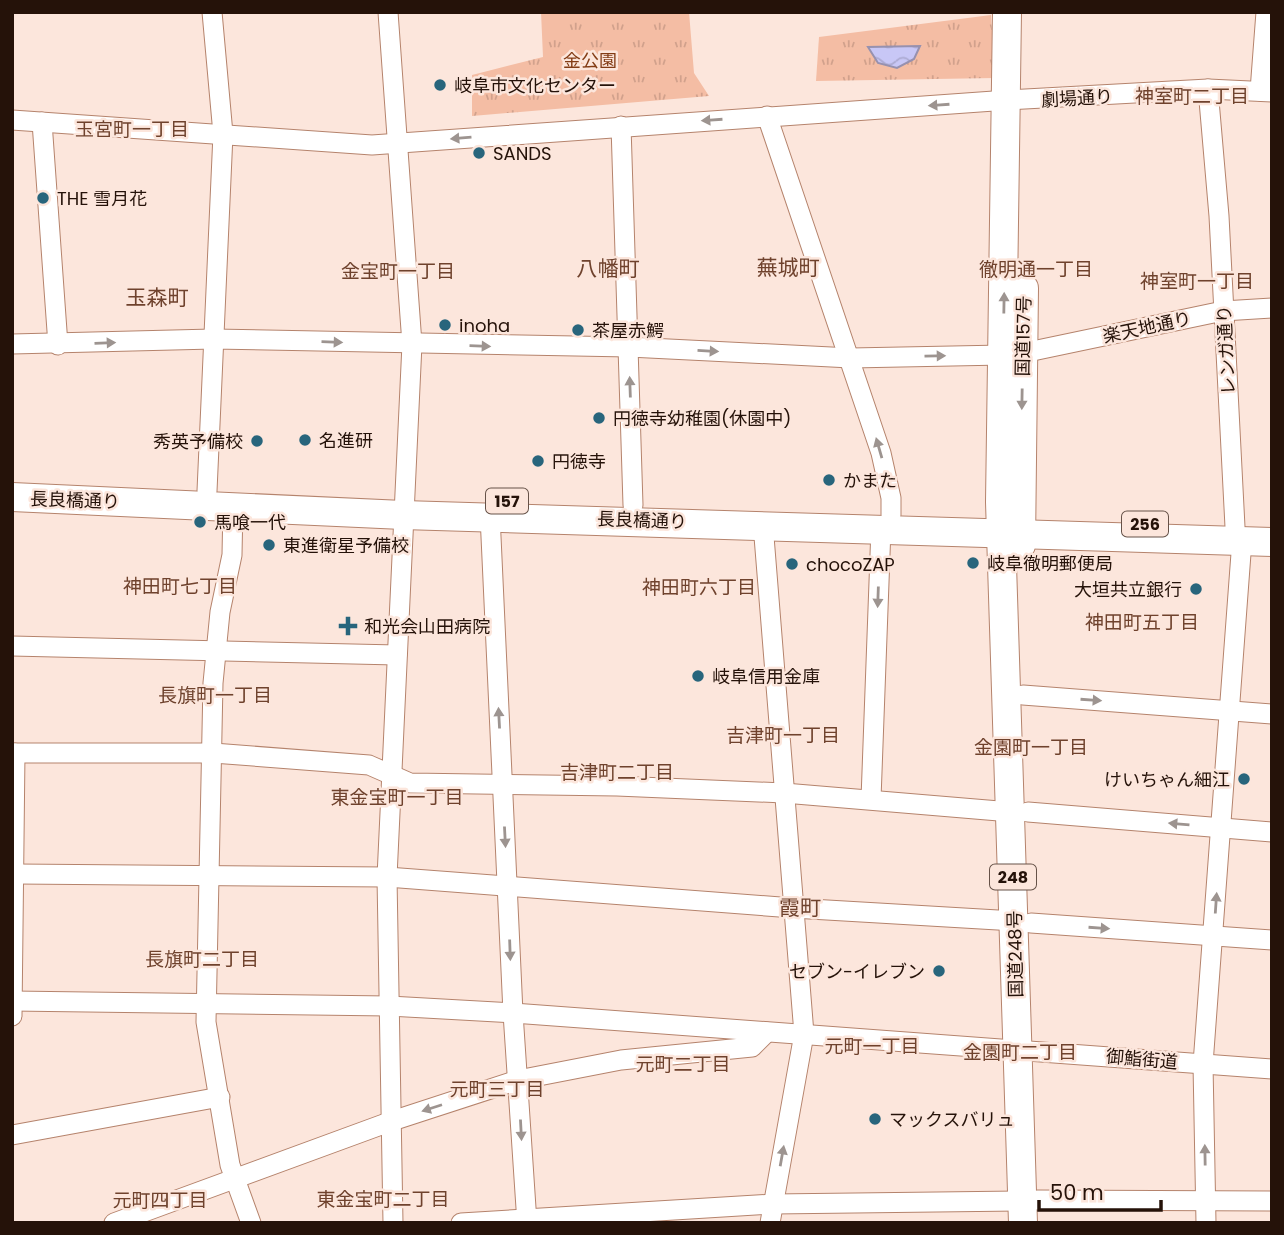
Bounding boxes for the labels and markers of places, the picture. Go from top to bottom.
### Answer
place label: 岐阜市文化センター [454,73,616,98]
marker: 岐阜市文化センター [432,77,448,93]
place label: SANDS [493,141,552,166]
marker: SANDS [471,145,487,161]
place label: THE 雪月花 [57,186,147,211]
marker: THE 雪月花 [35,190,51,206]
place label: inoha [459,313,510,338]
marker: inoha [437,317,453,333]
place label: 茶屋赤鰐 [592,318,664,343]
marker: 茶屋赤鰐 [570,322,586,338]
place label: 円徳寺幼稚園(休園中) [613,406,791,431]
marker: 円徳寺幼稚園(休園中) [591,410,607,426]
place label: 名進研 [319,428,373,453]
place label: 秀英予備校 [153,429,243,454]
marker: 名進研 [297,432,313,448]
marker: 秀英予備校 [249,433,265,449]
place label: 円徳寺 [552,449,606,474]
marker: 円徳寺 [530,453,546,469]
place label: かまた [843,468,897,493]
marker: かまた [821,472,837,488]
place label: 馬喰一代 [214,510,286,535]
marker: 馬喰一代 [192,514,208,530]
place label: 東進衛星予備校 [283,533,409,558]
marker: 東進衛星予備校 [261,537,277,553]
place label: 岐阜徹明郵便局 [987,551,1113,576]
place label: chocoZAP [806,552,895,577]
marker: 岐阜徹明郵便局 [965,555,981,571]
marker: chocoZAP [784,556,800,572]
place label: 大垣共立銀行 [1074,577,1182,602]
marker: 大垣共立銀行 [1188,581,1204,597]
place label: 和光会山田病院 [364,614,490,639]
marker: 和光会山田病院 [338,616,358,636]
place label: 岐阜信用金庫 [712,664,820,689]
marker: 岐阜信用金庫 [690,668,706,684]
place label: けいちゃん細江 [1104,767,1230,792]
marker: けいちゃん細江 [1236,771,1252,787]
place label: セブン-イレブン [789,959,925,984]
marker: セブン-イレブン [931,963,947,979]
place label: マックスバリュ [889,1107,1014,1132]
marker: マックスバリュ [867,1111,883,1127]

